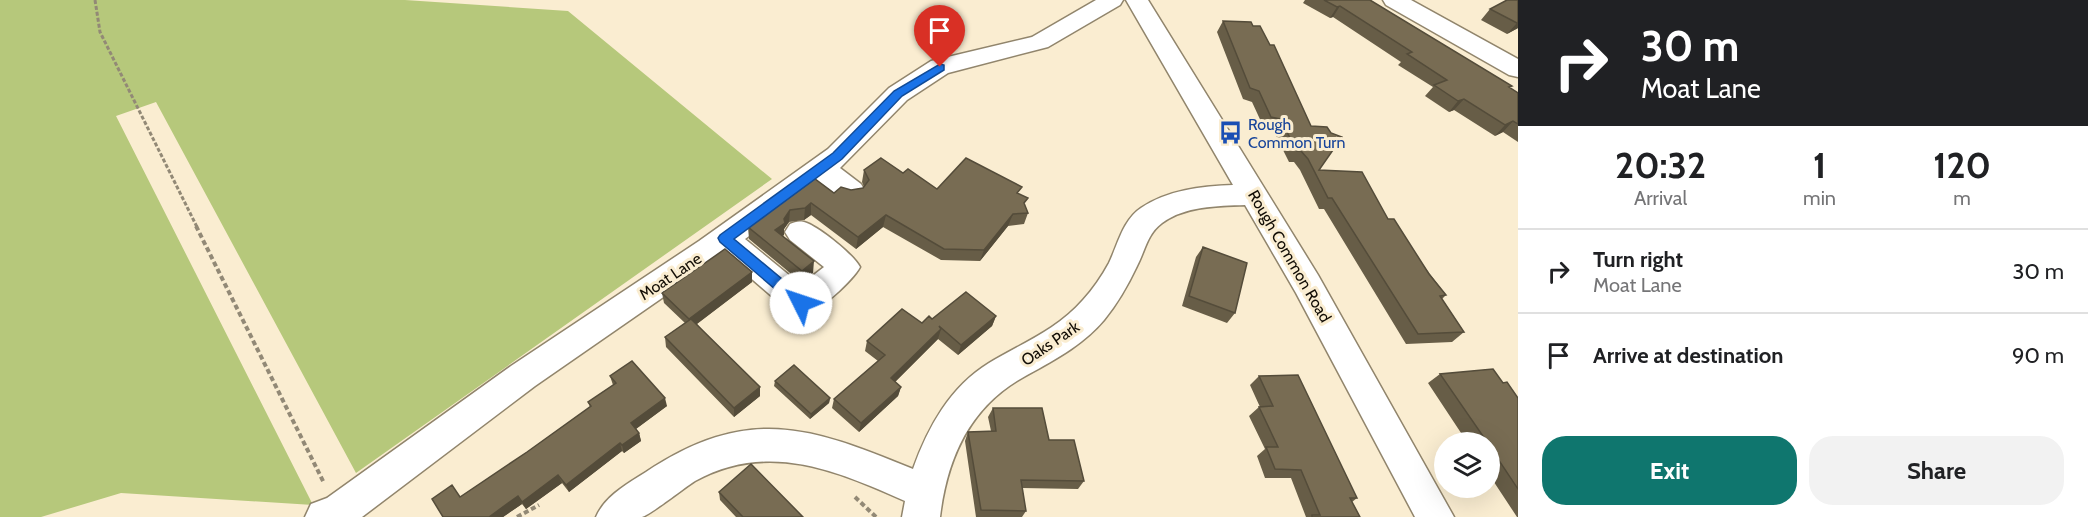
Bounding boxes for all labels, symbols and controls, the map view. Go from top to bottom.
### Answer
pin [914,5,965,67]
icon: arrive [923,14,956,47]
text: 30 m [1641,20,1739,72]
icon: right [1542,24,1620,102]
text: Moat Lane [1641,72,1761,105]
place label: Rough Common Turn [1248,115,1345,152]
bus stop icon: Rough Common Turn [1217,120,1243,146]
text: 20:32 [1615,143,1706,187]
text: 1 [1813,143,1826,187]
text: 120 [1933,143,1991,187]
text: Arrival [1634,186,1687,210]
text: min [1803,186,1836,210]
text: m [1953,186,1971,210]
street label: Rough Common Road [1244,187,1335,326]
text: Turn right [1593,246,1683,273]
street label: Moat Lane [636,249,705,304]
icon: right [1542,255,1575,288]
text: 30 m [2012,258,2064,285]
position arrow [769,271,833,335]
text: Moat Lane [1593,273,1682,297]
street label: Oaks Park [1018,317,1084,370]
icon: arrive [1542,339,1575,372]
text: Arrive at destination [1593,342,1783,369]
text: 90 m [2012,342,2064,369]
map controls [1434,432,1500,498]
button: layers [1434,432,1500,498]
button: Exit [1542,436,1797,505]
button: Share [1809,436,2064,505]

